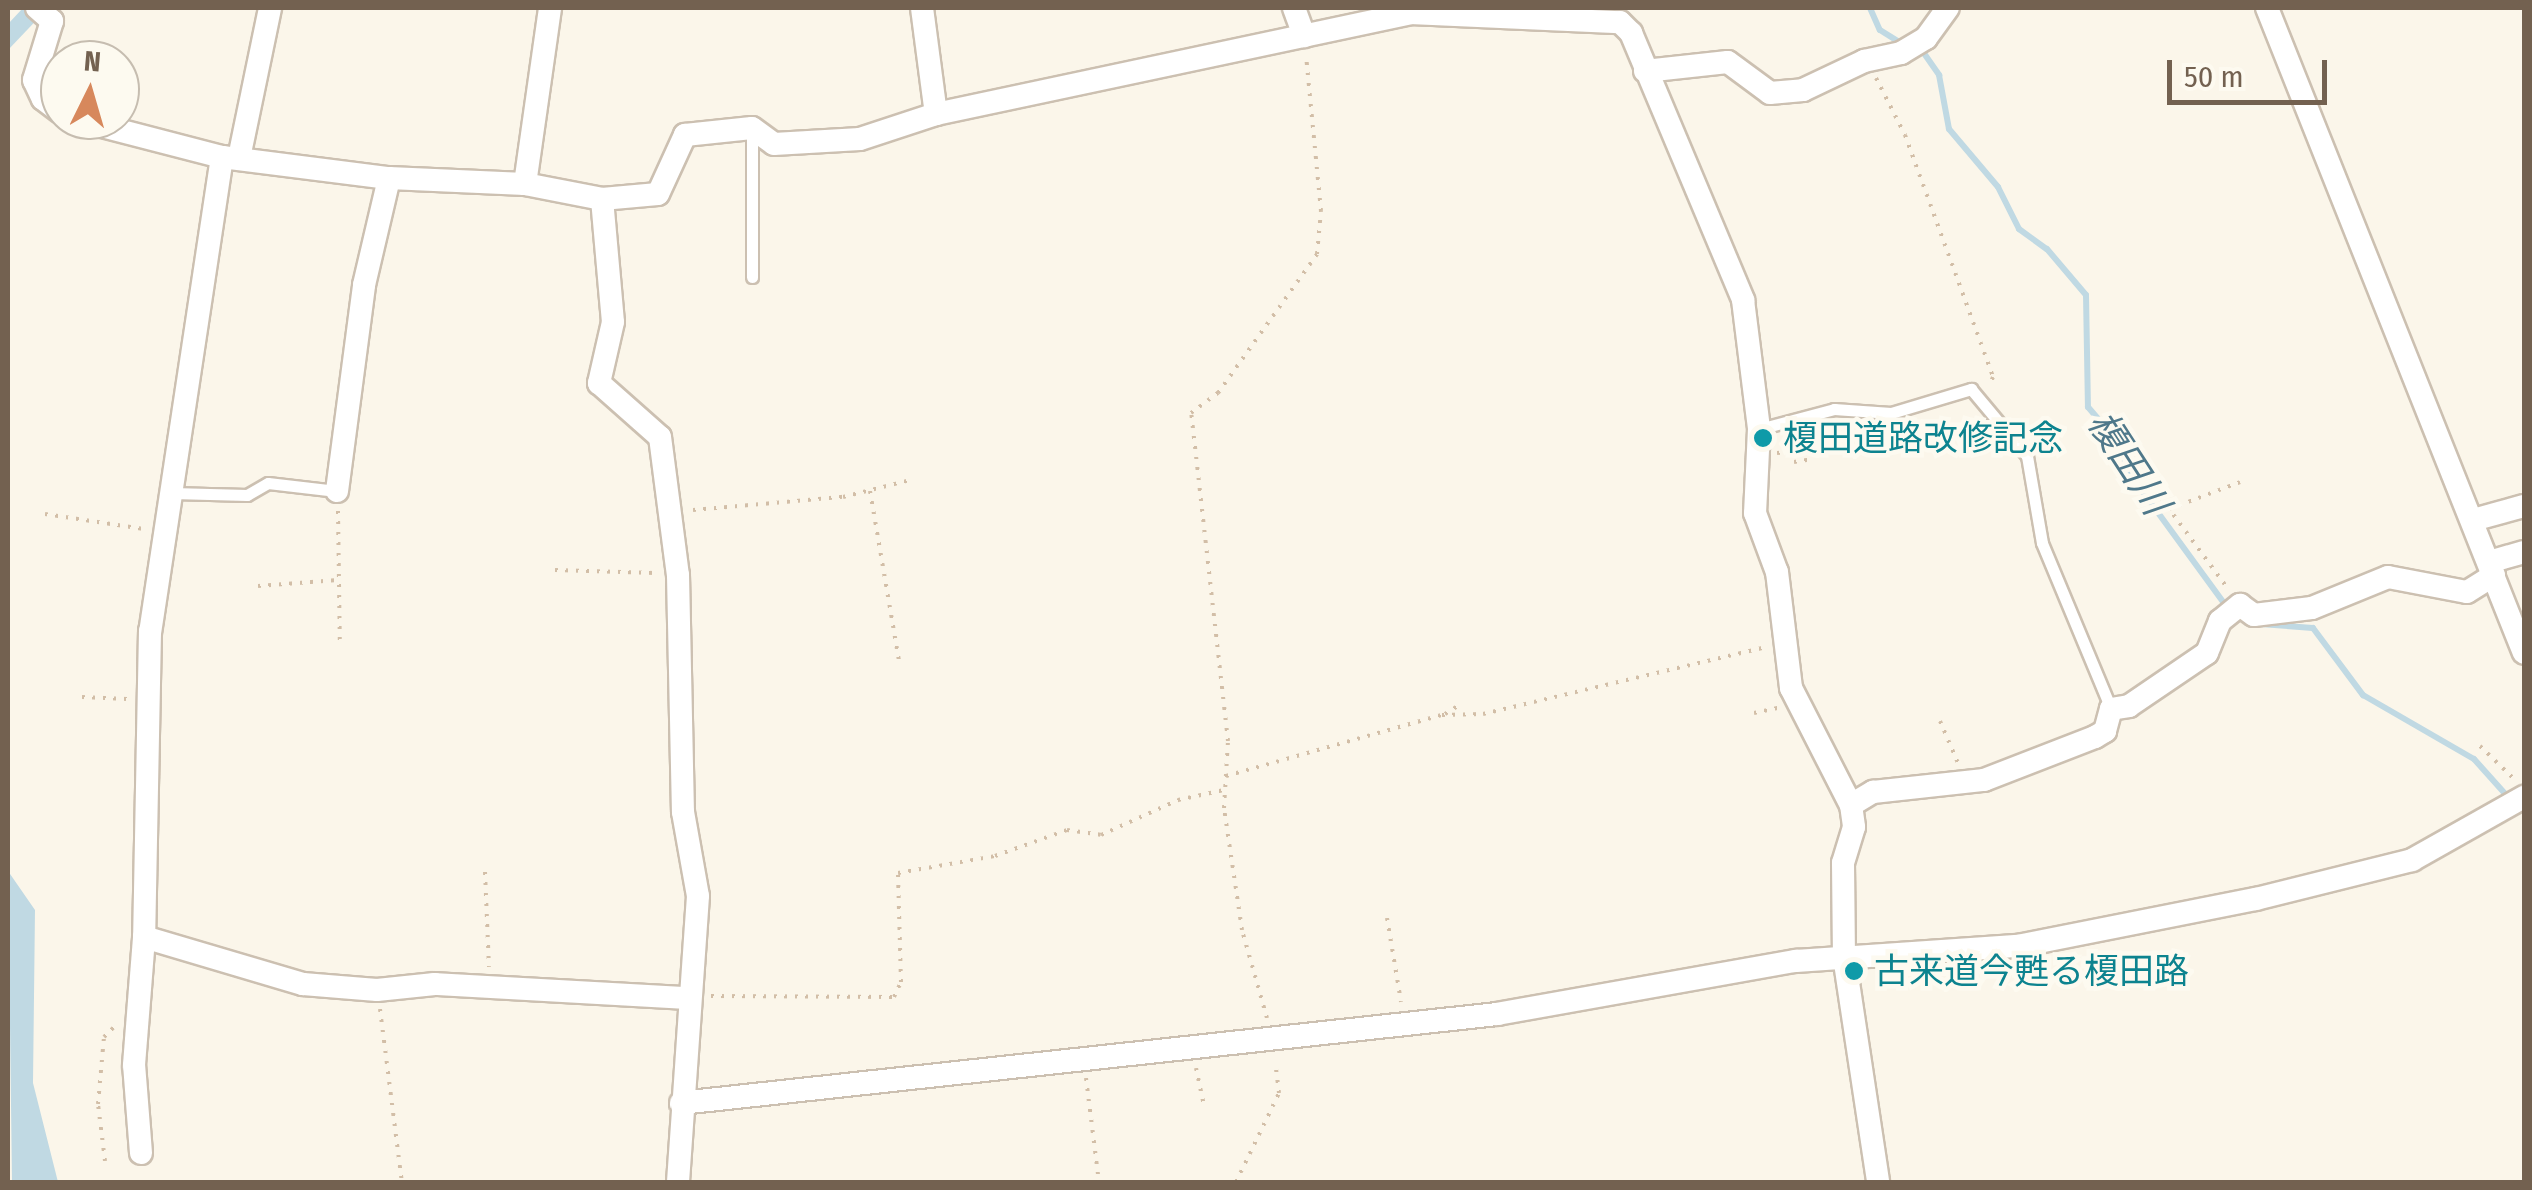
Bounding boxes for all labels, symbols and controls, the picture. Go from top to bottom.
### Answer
north arrow [40,40,140,140]
scale bar [2172,40,2332,102]
text: N [83,44,102,79]
text: 50 m [2184,59,2244,95]
water label: 榎田川 [2078,403,2178,523]
place label: 榎田道路改修記念 [1783,417,2063,459]
marker: 榎田道路改修記念 [1752,427,1774,449]
place label: 古来道今甦る榎田路 [1874,950,2189,992]
marker: 古来道今甦る榎田路 [1843,960,1865,982]

